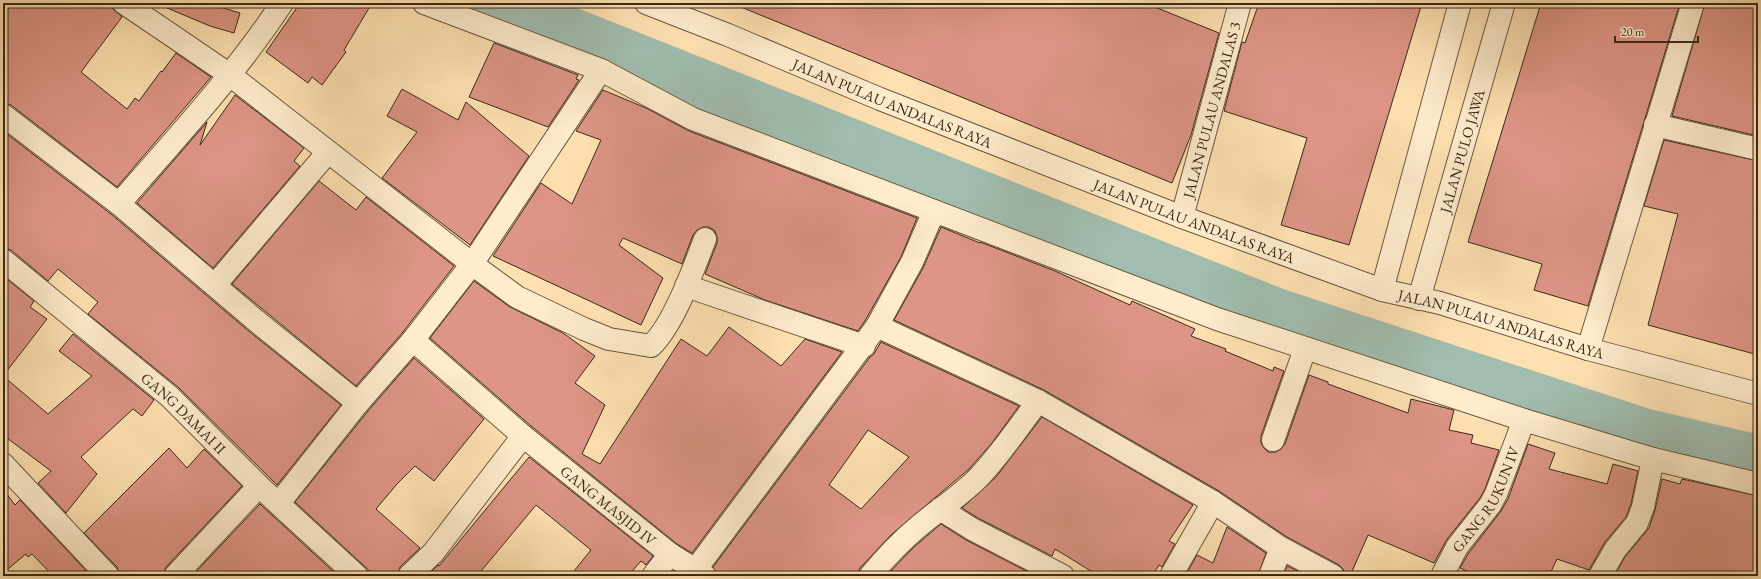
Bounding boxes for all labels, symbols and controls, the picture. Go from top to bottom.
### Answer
scale bar [1615,18,1698,44]
street label: JALAN PULAU ANDALAS 3 [1178,20,1244,202]
text: 20 m [1621,24,1645,40]
street label: JALAN PULAU ANDALAS RAYA [788,53,996,152]
street label: JALAN PULO JAWA [1434,86,1488,217]
street label: JALAN PULAU ANDALAS RAYA [1089,173,1298,267]
street label: JALAN PULAU ANDALAS RAYA [1395,284,1607,363]
street label: GANG DAMAI II [137,368,231,458]
street label: GANG RUKUN IV [1447,442,1523,556]
street label: GANG MASJID IV [557,461,661,550]

